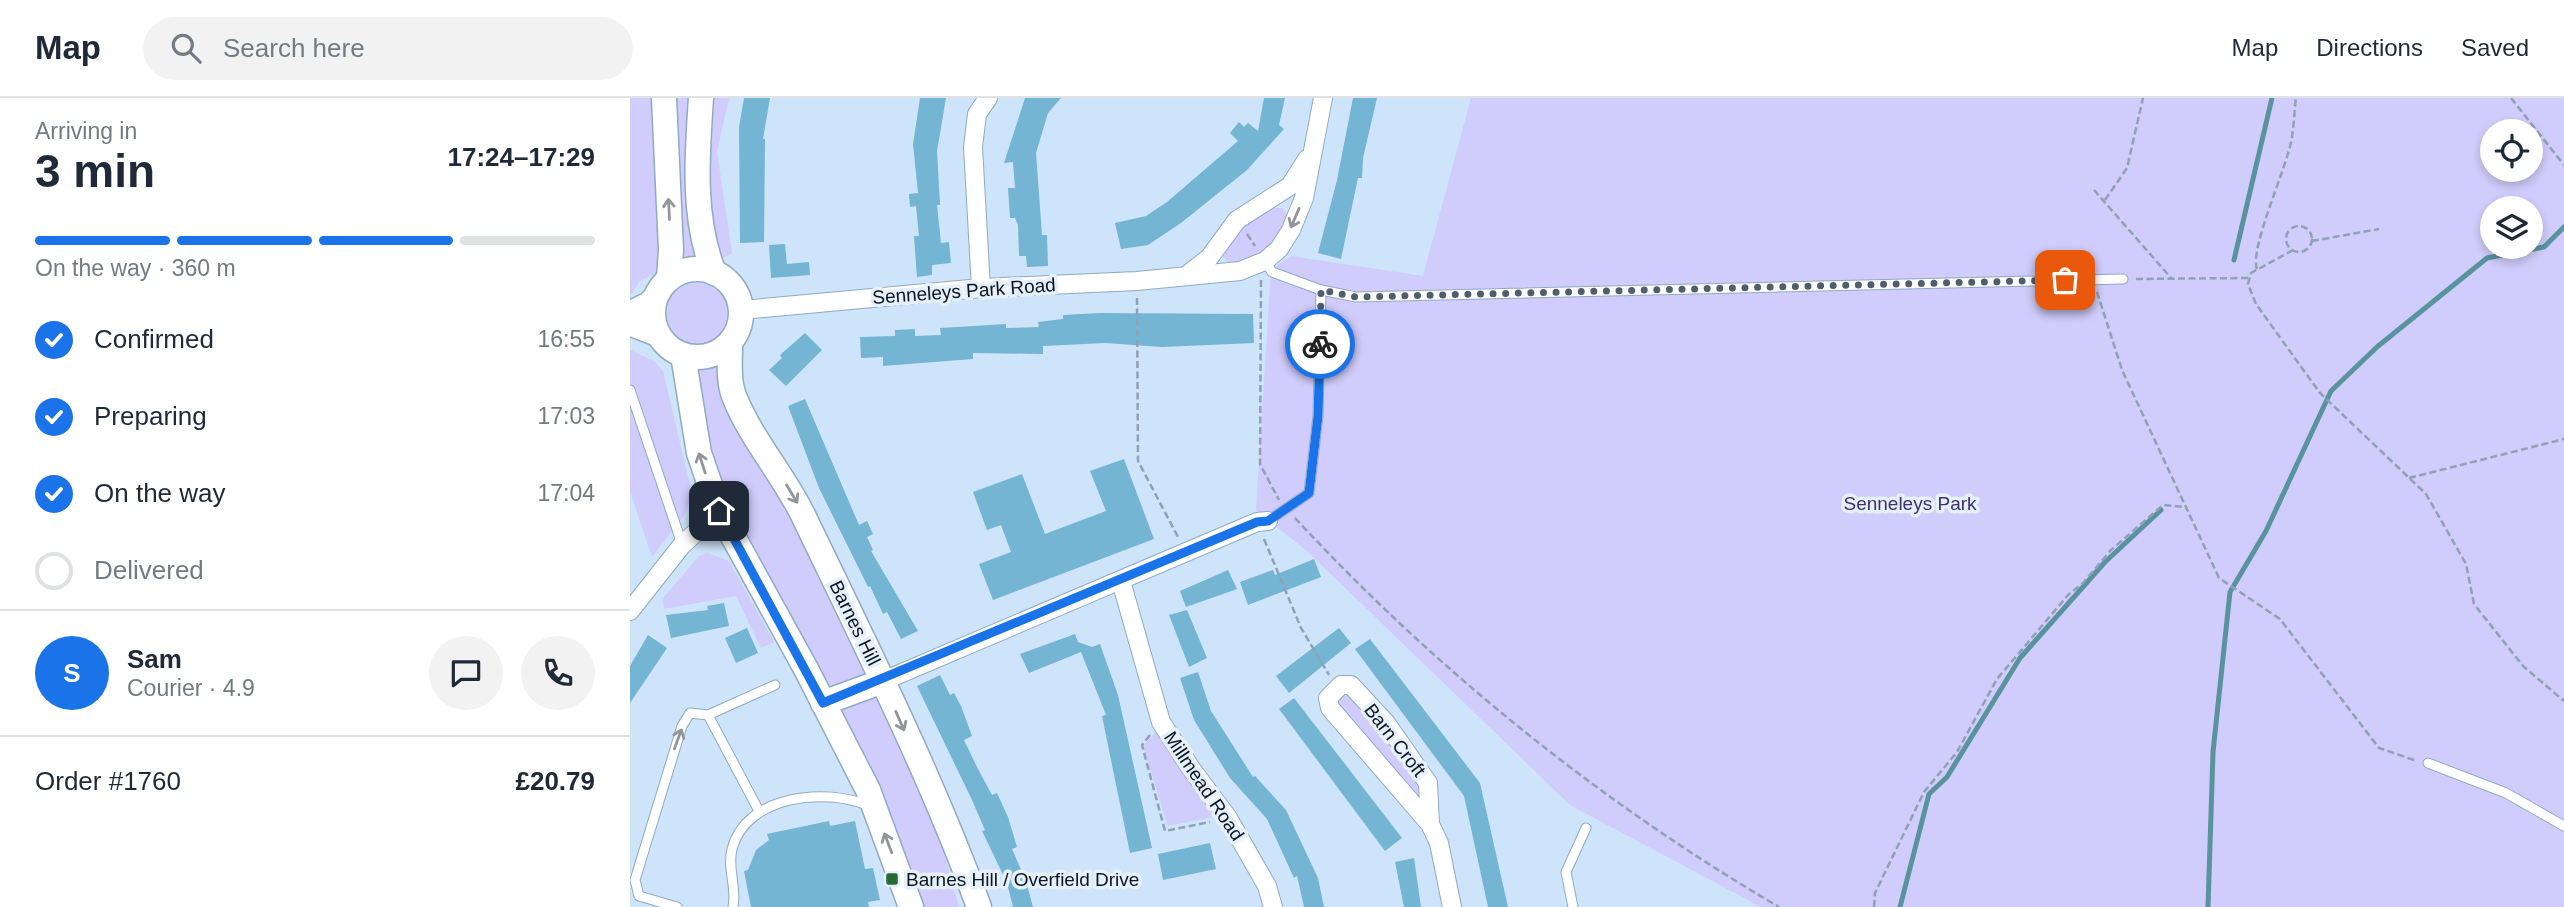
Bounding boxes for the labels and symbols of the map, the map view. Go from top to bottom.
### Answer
one-way arrow [662,198,675,221]
one-way arrow [1288,207,1301,229]
pin [2035,250,2095,310]
street label: Senneleys Park Road [872,274,1056,308]
courier [1285,309,1355,379]
one-way arrow [695,452,708,474]
pin [689,481,749,541]
one-way arrow [785,483,799,503]
park label: Senneleys Park [1843,493,1977,514]
street label: Barnes Hill [825,577,885,669]
street label: Barn Croft [1360,699,1430,781]
one-way arrow [894,710,907,731]
one-way arrow [673,728,685,750]
street label: Millmead Road [1160,728,1248,844]
one-way arrow [880,832,893,854]
place label: Barnes Hill / Overfield Drive [906,869,1139,890]
marker: Barnes Hill / Overfield Drive [884,871,900,887]

